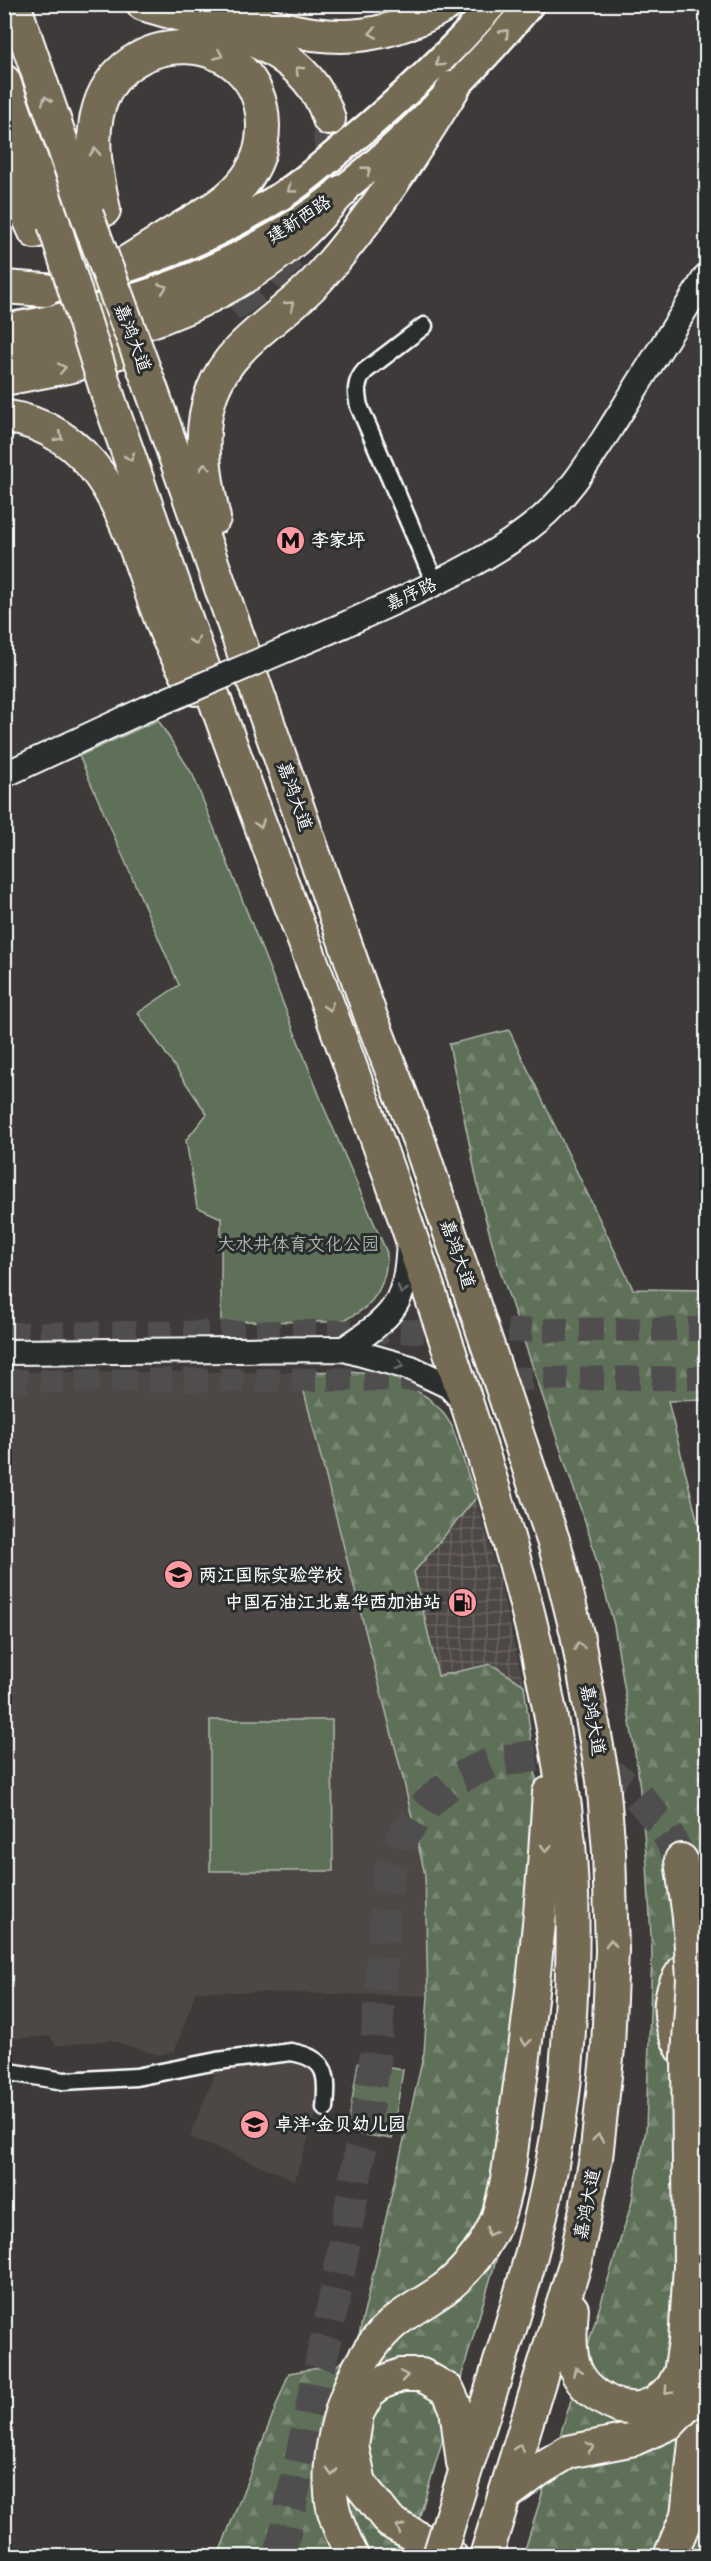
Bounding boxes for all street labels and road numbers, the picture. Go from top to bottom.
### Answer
street label: 建新西路 [260,186,338,252]
street label: 嘉鸿大道 [105,299,161,377]
street label: 嘉序路 [380,568,442,620]
street label: 嘉鸿大道 [268,757,322,835]
street label: 嘉鸿大道 [431,1215,485,1293]
street label: 嘉鸿大道 [571,1682,615,1758]
street label: 嘉鸿大道 [564,2166,610,2242]

